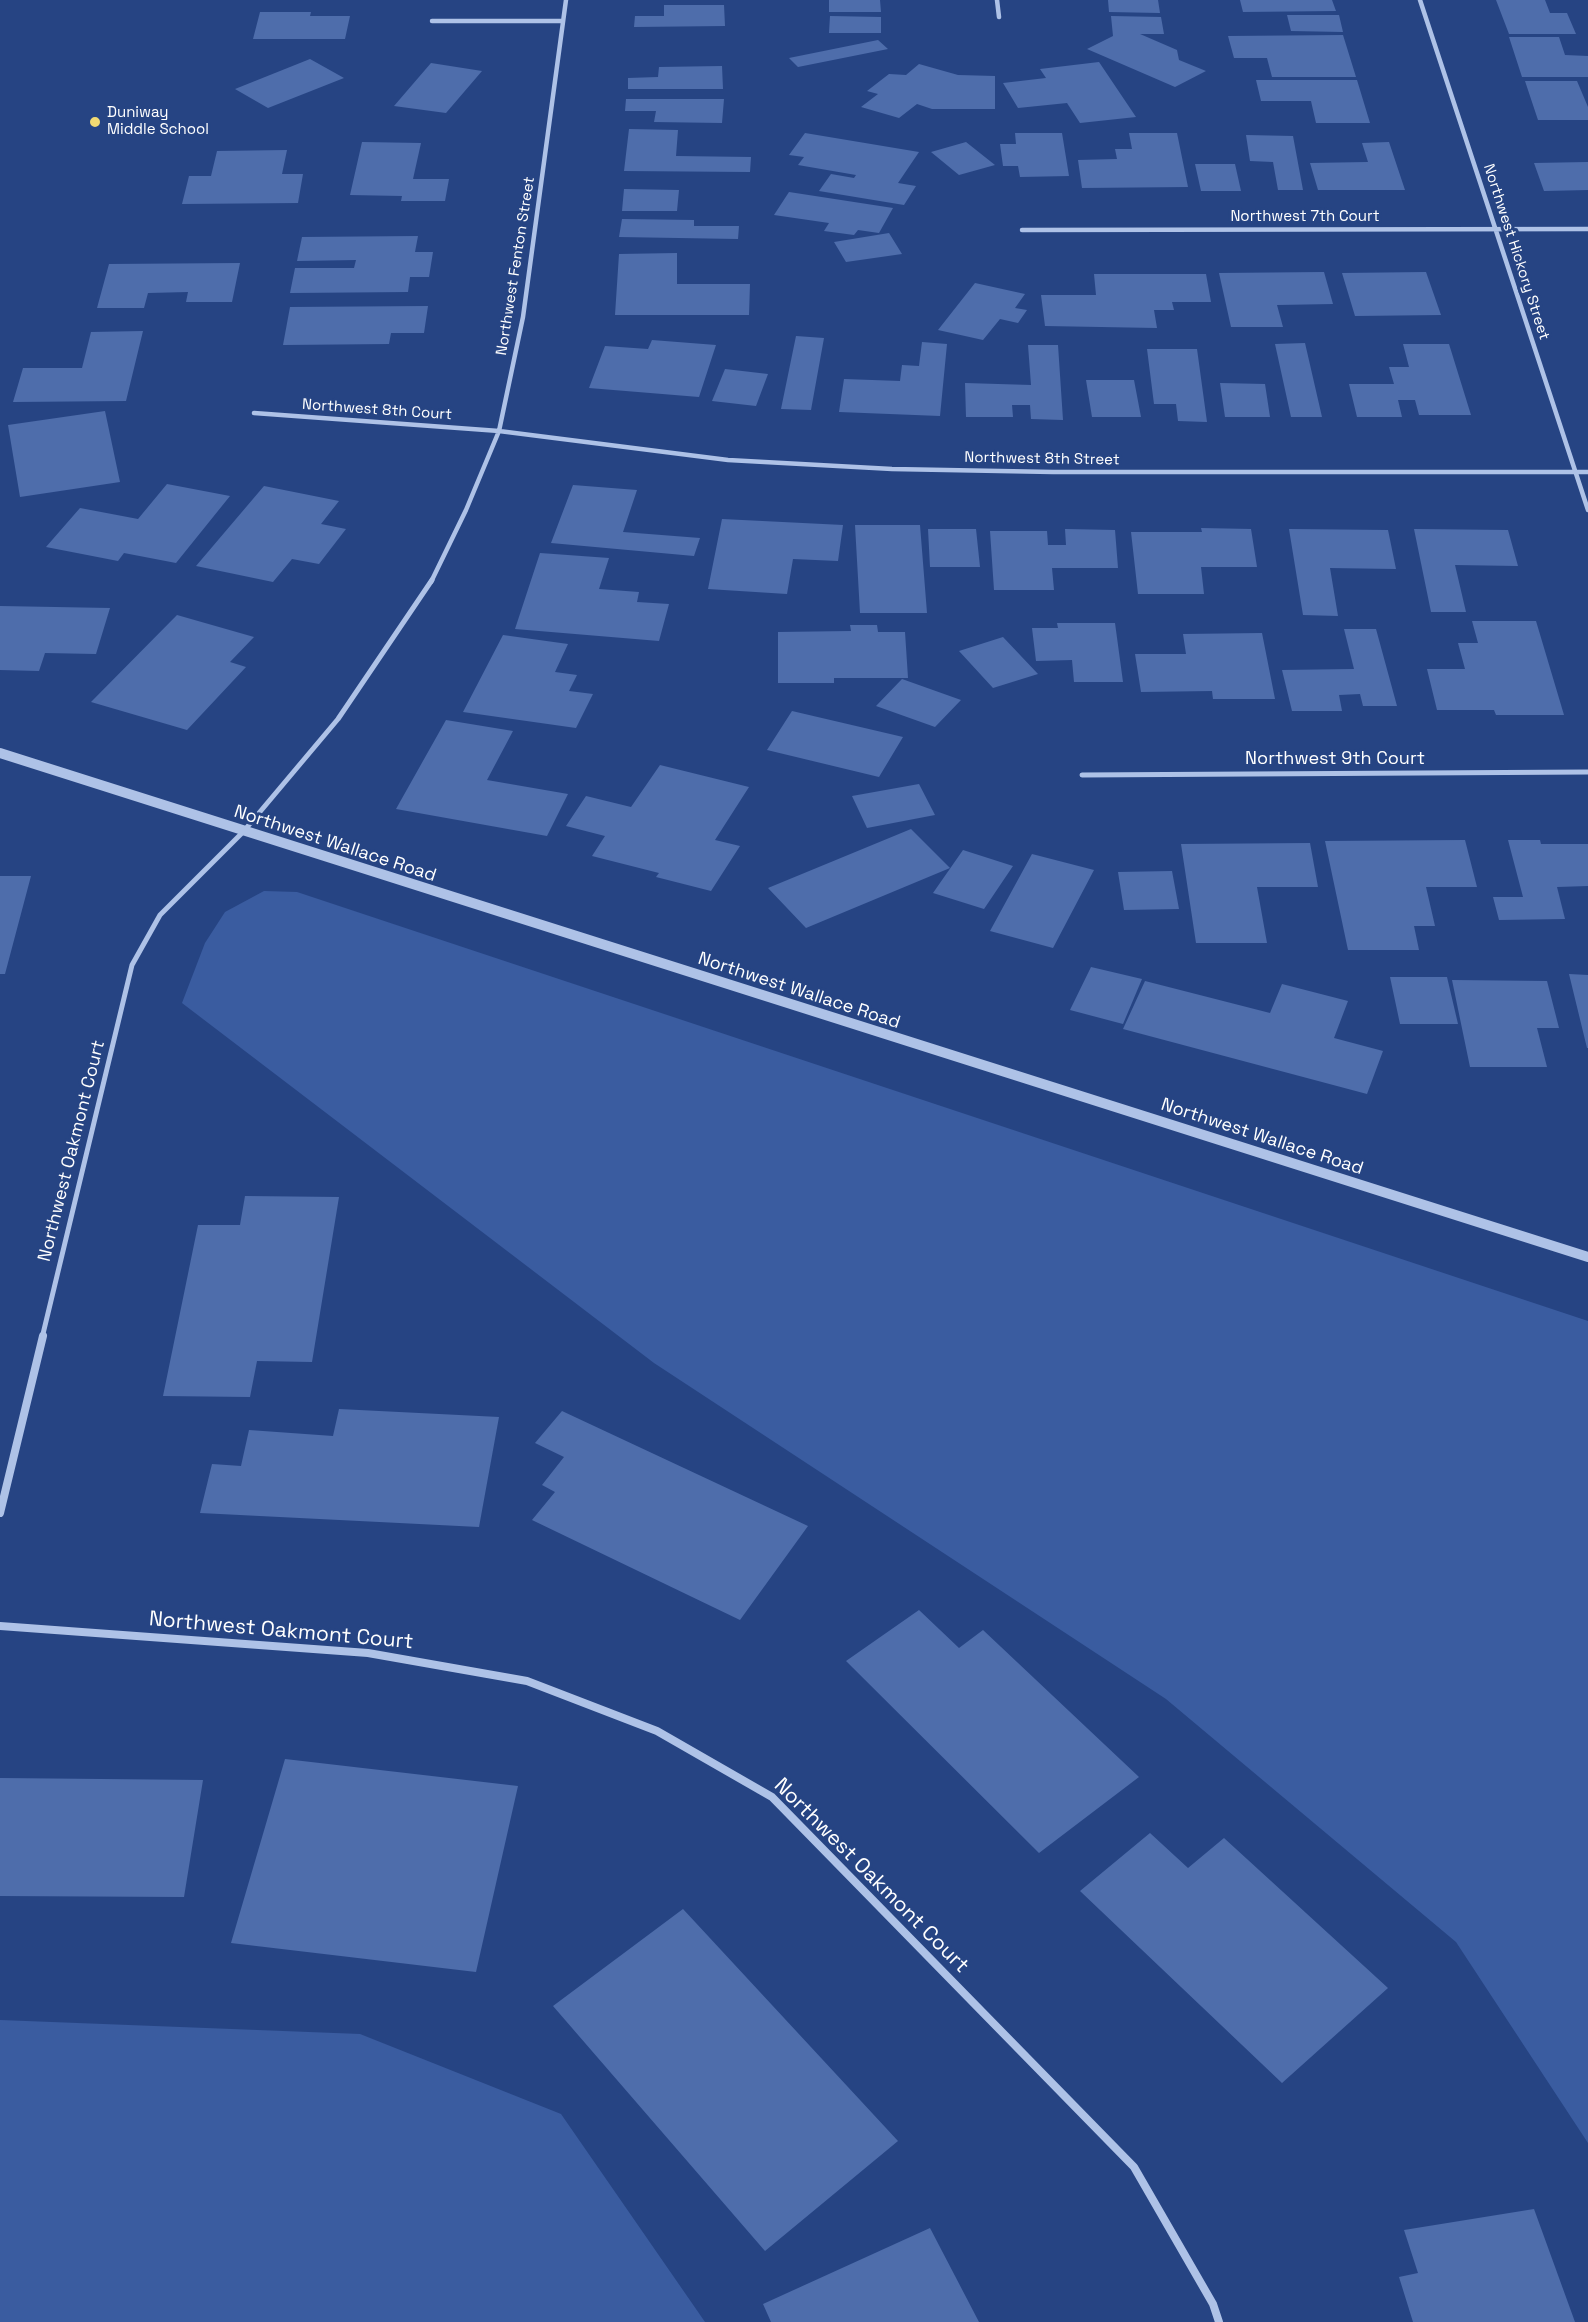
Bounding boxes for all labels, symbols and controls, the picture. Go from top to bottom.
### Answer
place label: Duniway Middle School [107,104,209,139]
marker: Duniway Middle School [88,115,102,129]
street label: Northwest Hickory Street [1479,162,1553,342]
street label: Northwest Fenton Street [493,175,539,357]
street label: Northwest 7th Court [1230,208,1380,226]
street label: Northwest 8th Court [302,396,452,424]
street label: Northwest 8th Street [964,449,1120,469]
street label: Northwest 9th Court [1245,748,1425,770]
street label: Northwest Wallace Road [231,801,439,887]
street label: Northwest Wallace Road [695,948,903,1034]
street label: Northwest Oakmont Court [34,1038,110,1264]
street label: Northwest Wallace Road [1158,1094,1366,1180]
street label: Northwest Oakmont Court [148,1607,414,1655]
street label: Northwest Oakmont Court [768,1773,974,1979]

